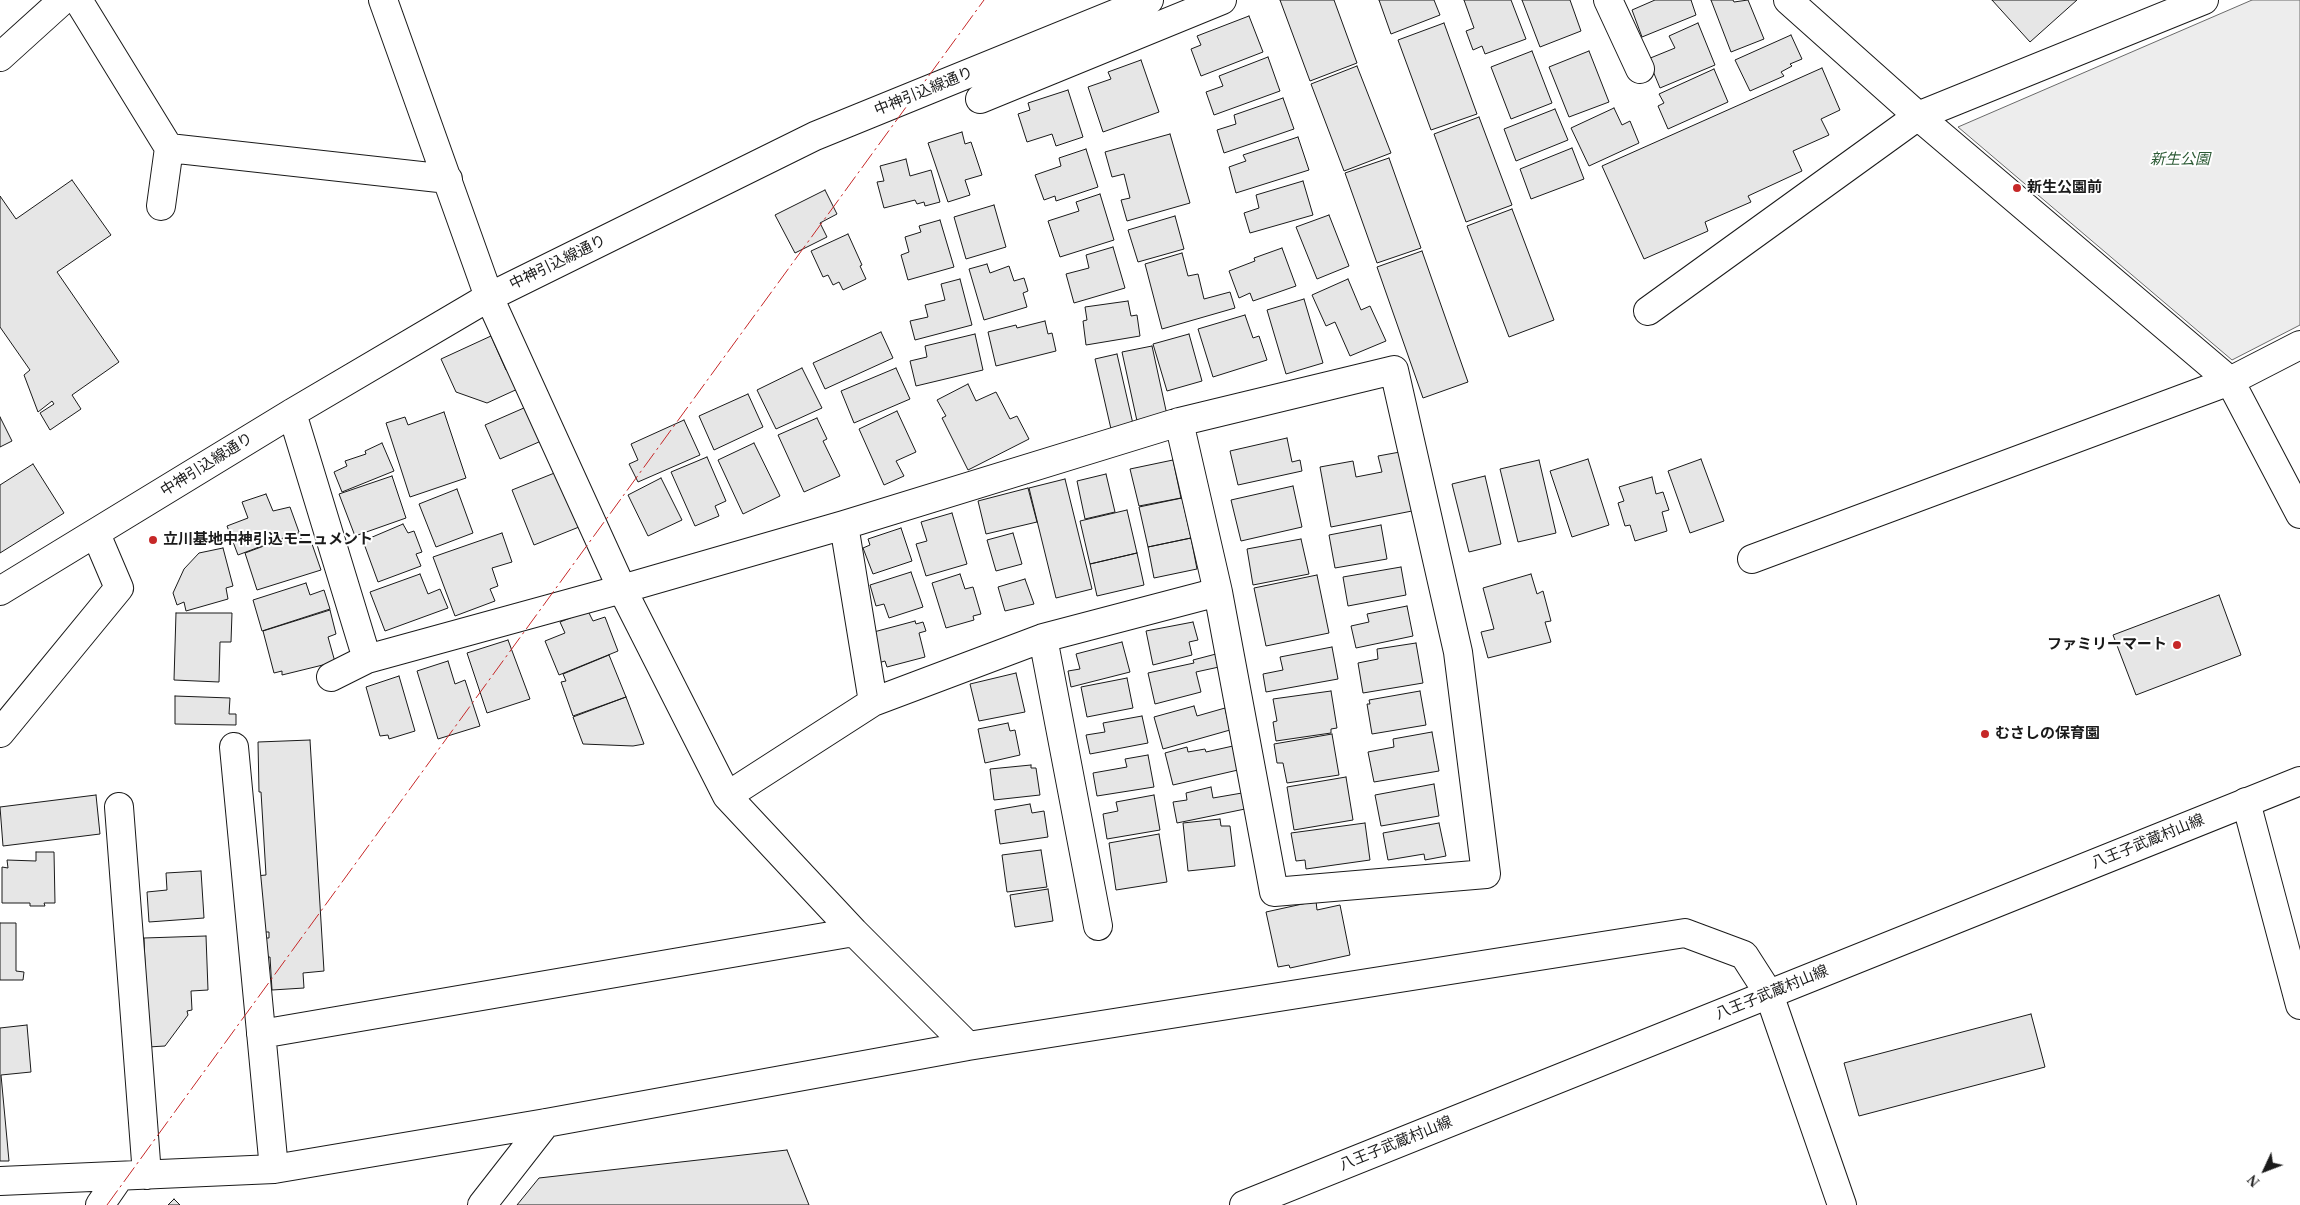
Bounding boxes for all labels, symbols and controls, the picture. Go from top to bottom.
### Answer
street label: 中神引込線通り [872,64,976,120]
park label: 新生公園 [2150,151,2210,169]
place label: 新生公園前 [2027,179,2102,197]
marker: 新生公園前 [2011,182,2023,194]
street label: 中神引込線通り [507,232,609,294]
street label: 中神引込線通り [158,430,256,500]
place label: 立川基地中神引込モニュメント [163,531,373,549]
marker: 立川基地中神引込モニュメント [147,534,159,546]
place label: ファミリーマート [2047,636,2167,654]
marker: ファミリーマート [2171,639,2183,651]
place label: むさしの保育園 [1995,725,2100,743]
marker: むさしの保育園 [1979,728,1991,740]
street label: 八王子武蔵村山線 [2089,811,2207,873]
street label: 八王子武蔵村山線 [1713,962,1831,1024]
street label: 八王子武蔵村山線 [1337,1113,1455,1175]
north arrow [2240,1145,2290,1195]
text: N [2245,1172,2263,1189]

